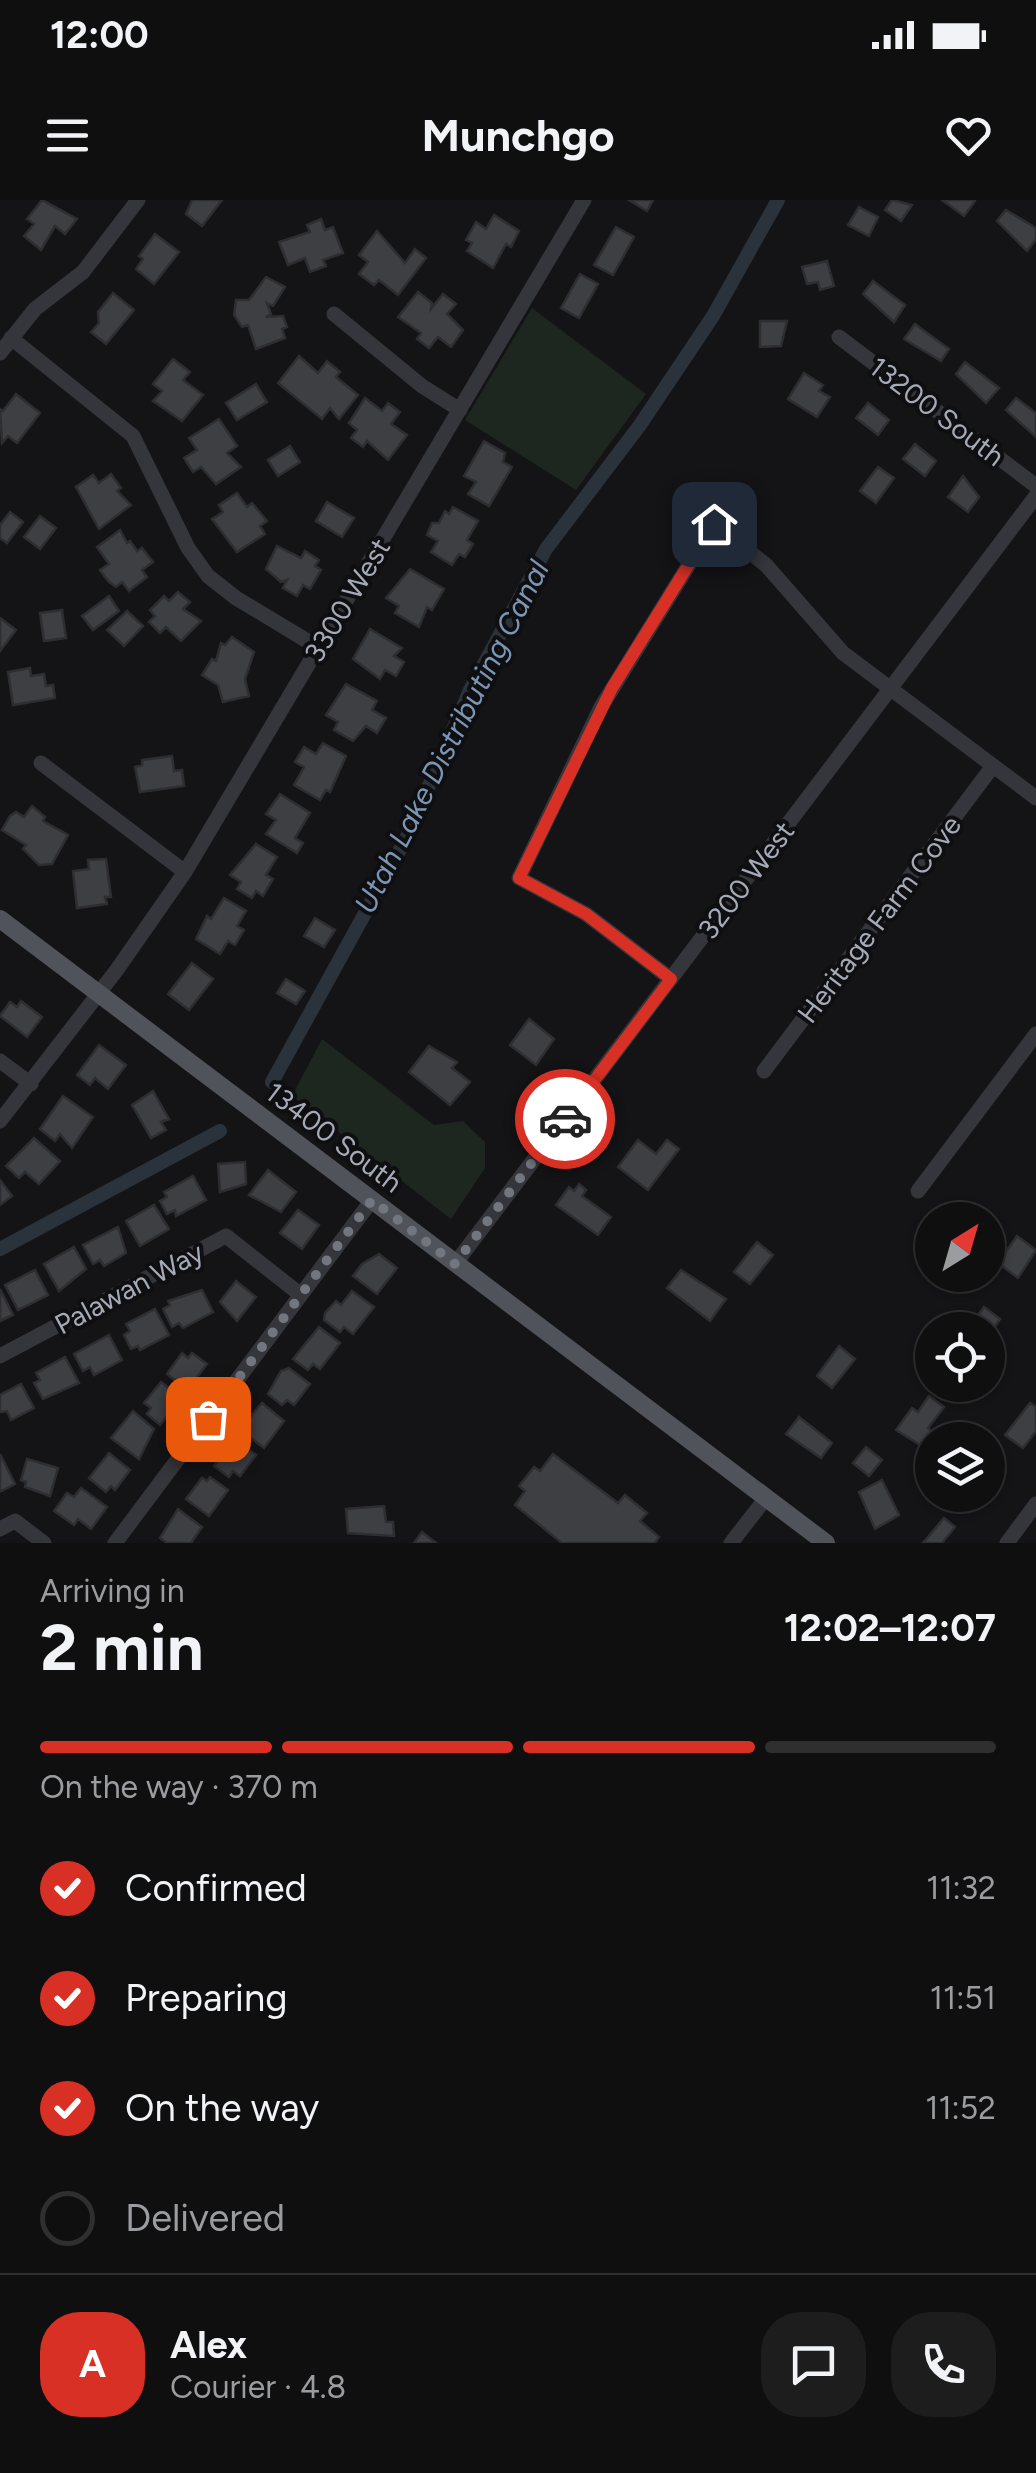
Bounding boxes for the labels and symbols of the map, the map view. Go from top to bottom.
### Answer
street label: 13200 South [863,349,1011,473]
pin [672,482,757,567]
street label: 3300 West [297,532,397,668]
water label: Utah Lake Distributing Canal [346,554,557,919]
street label: Heritage Farm Cove [790,809,968,1029]
street label: 3200 West [691,815,801,945]
courier [515,1069,615,1169]
street label: 13400 South [259,1075,409,1199]
north arrow [915,1202,1005,1292]
street label: Palawan Way [49,1235,209,1341]
pin [166,1377,251,1462]

